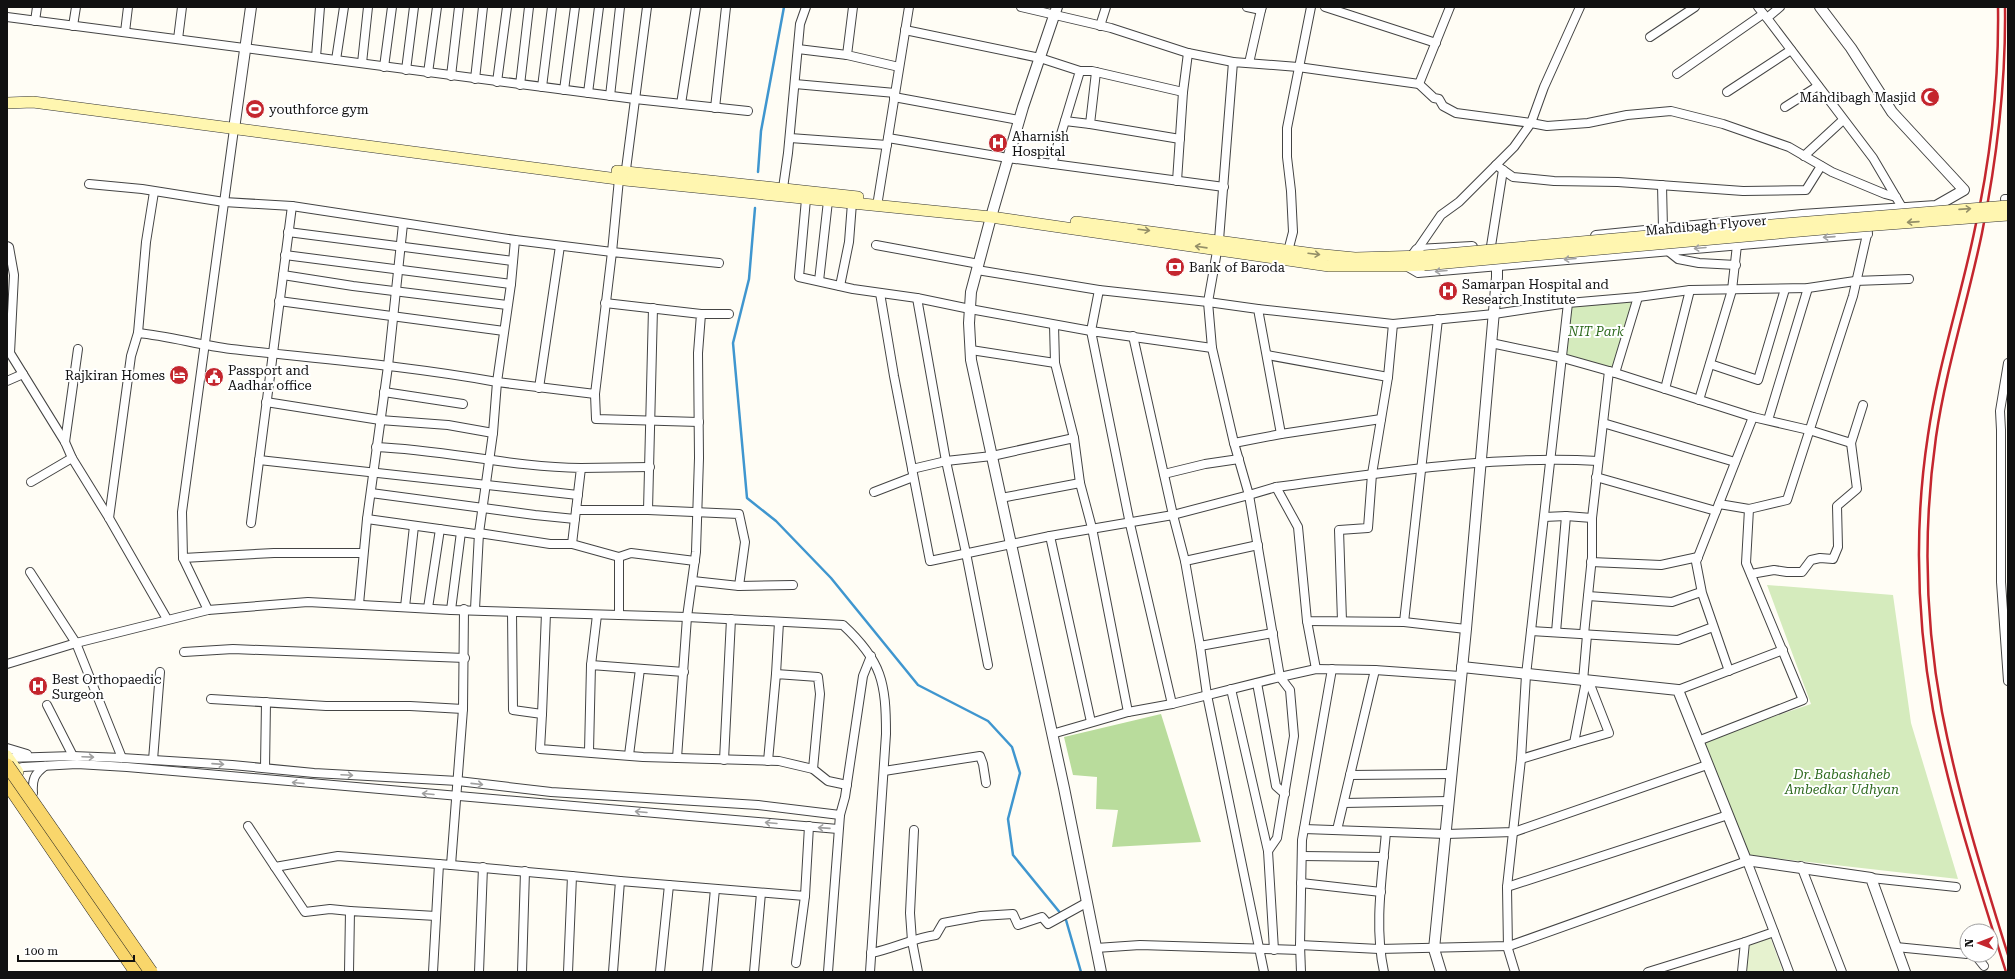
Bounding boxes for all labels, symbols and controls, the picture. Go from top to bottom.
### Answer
mosque icon: Mahdibagh Masjid [1919,86,1941,108]
place label: Mahdibagh Masjid [1800,90,1917,105]
sports icon: youthforce gym [244,98,266,120]
place label: youthforce gym [269,102,369,117]
place label: Aharnish Hospital [1012,129,1070,159]
hospital icon: Aharnish Hospital [987,132,1009,154]
one-way arrow [1958,206,1971,213]
street label: Mahdibagh Flyover [1645,213,1768,238]
one-way arrow [1907,219,1920,226]
one-way arrow [1137,226,1150,234]
one-way arrow [1823,233,1836,240]
one-way arrow [1195,243,1208,251]
one-way arrow [1694,245,1707,252]
one-way arrow [1307,250,1320,257]
one-way arrow [1564,255,1577,263]
bank icon: Bank of Baroda [1164,256,1186,278]
place label: Bank of Baroda [1189,260,1285,275]
one-way arrow [1435,268,1448,275]
place label: Samarpan Hospital and Research Institute [1462,277,1610,307]
hospital icon: Samarpan Hospital and Research Institute [1437,280,1459,302]
park label: NIT Park [1567,324,1625,339]
place label: Passport and Aadhar office [228,363,312,393]
hotel icon: Rajkiran Homes [168,364,190,386]
public building icon: Passport and Aadhar office [203,366,225,388]
place label: Rajkiran Homes [65,368,165,383]
place label: Best Orthopaedic Surgeon [52,672,162,702]
hospital icon: Best Orthopaedic Surgeon [27,675,49,697]
one-way arrow [81,753,94,760]
one-way arrow [211,760,224,767]
park label: Dr. Babashaheb Ambedkar Udhyan [1784,767,1899,797]
one-way arrow [340,771,353,779]
one-way arrow [292,779,305,787]
one-way arrow [470,780,483,787]
one-way arrow [422,791,435,798]
one-way arrow [635,809,648,816]
one-way arrow [765,820,778,827]
one-way arrow [818,824,831,831]
north arrow [1959,923,1999,963]
scale bar [18,937,134,963]
text: N [1963,938,1976,947]
text: 100 m [24,944,58,958]

